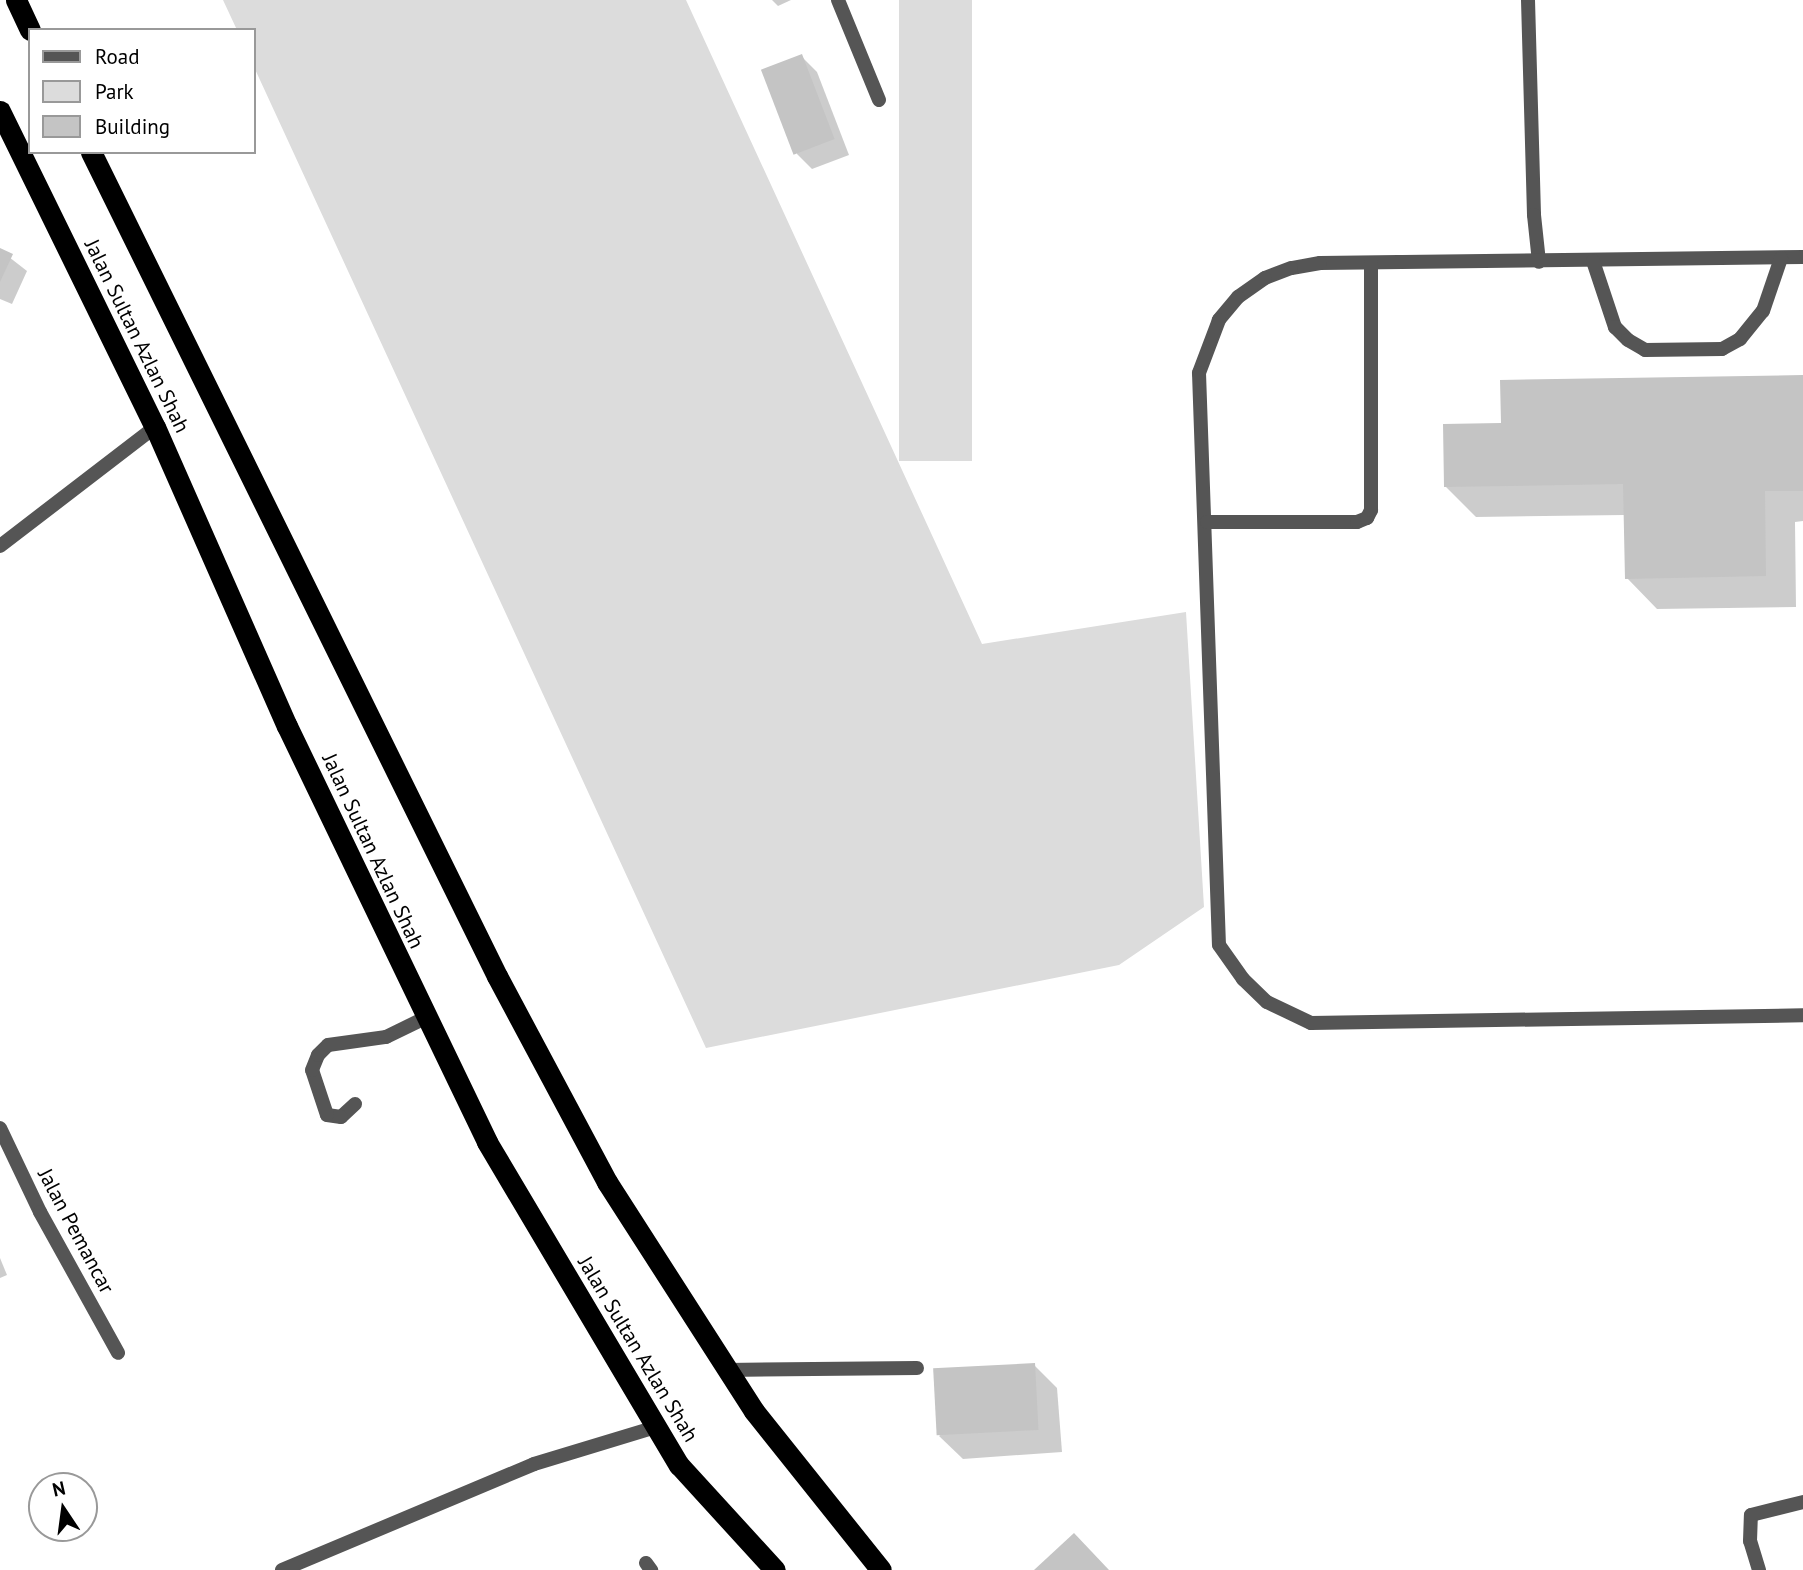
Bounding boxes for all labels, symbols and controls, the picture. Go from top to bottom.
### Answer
legend [28,28,256,154]
text: Road [95,43,139,70]
text: Park [95,78,134,105]
text: Building [95,113,170,140]
street label: Jalan Sultan Azlan Shah [79,235,195,437]
street label: Jalan Sultan Azlan Shah [317,749,429,953]
street label: Jalan Pemancar [33,1164,119,1298]
street label: Jalan Sultan Azlan Shah [572,1251,704,1447]
north arrow [28,1472,98,1542]
text: N [50,1475,67,1502]

